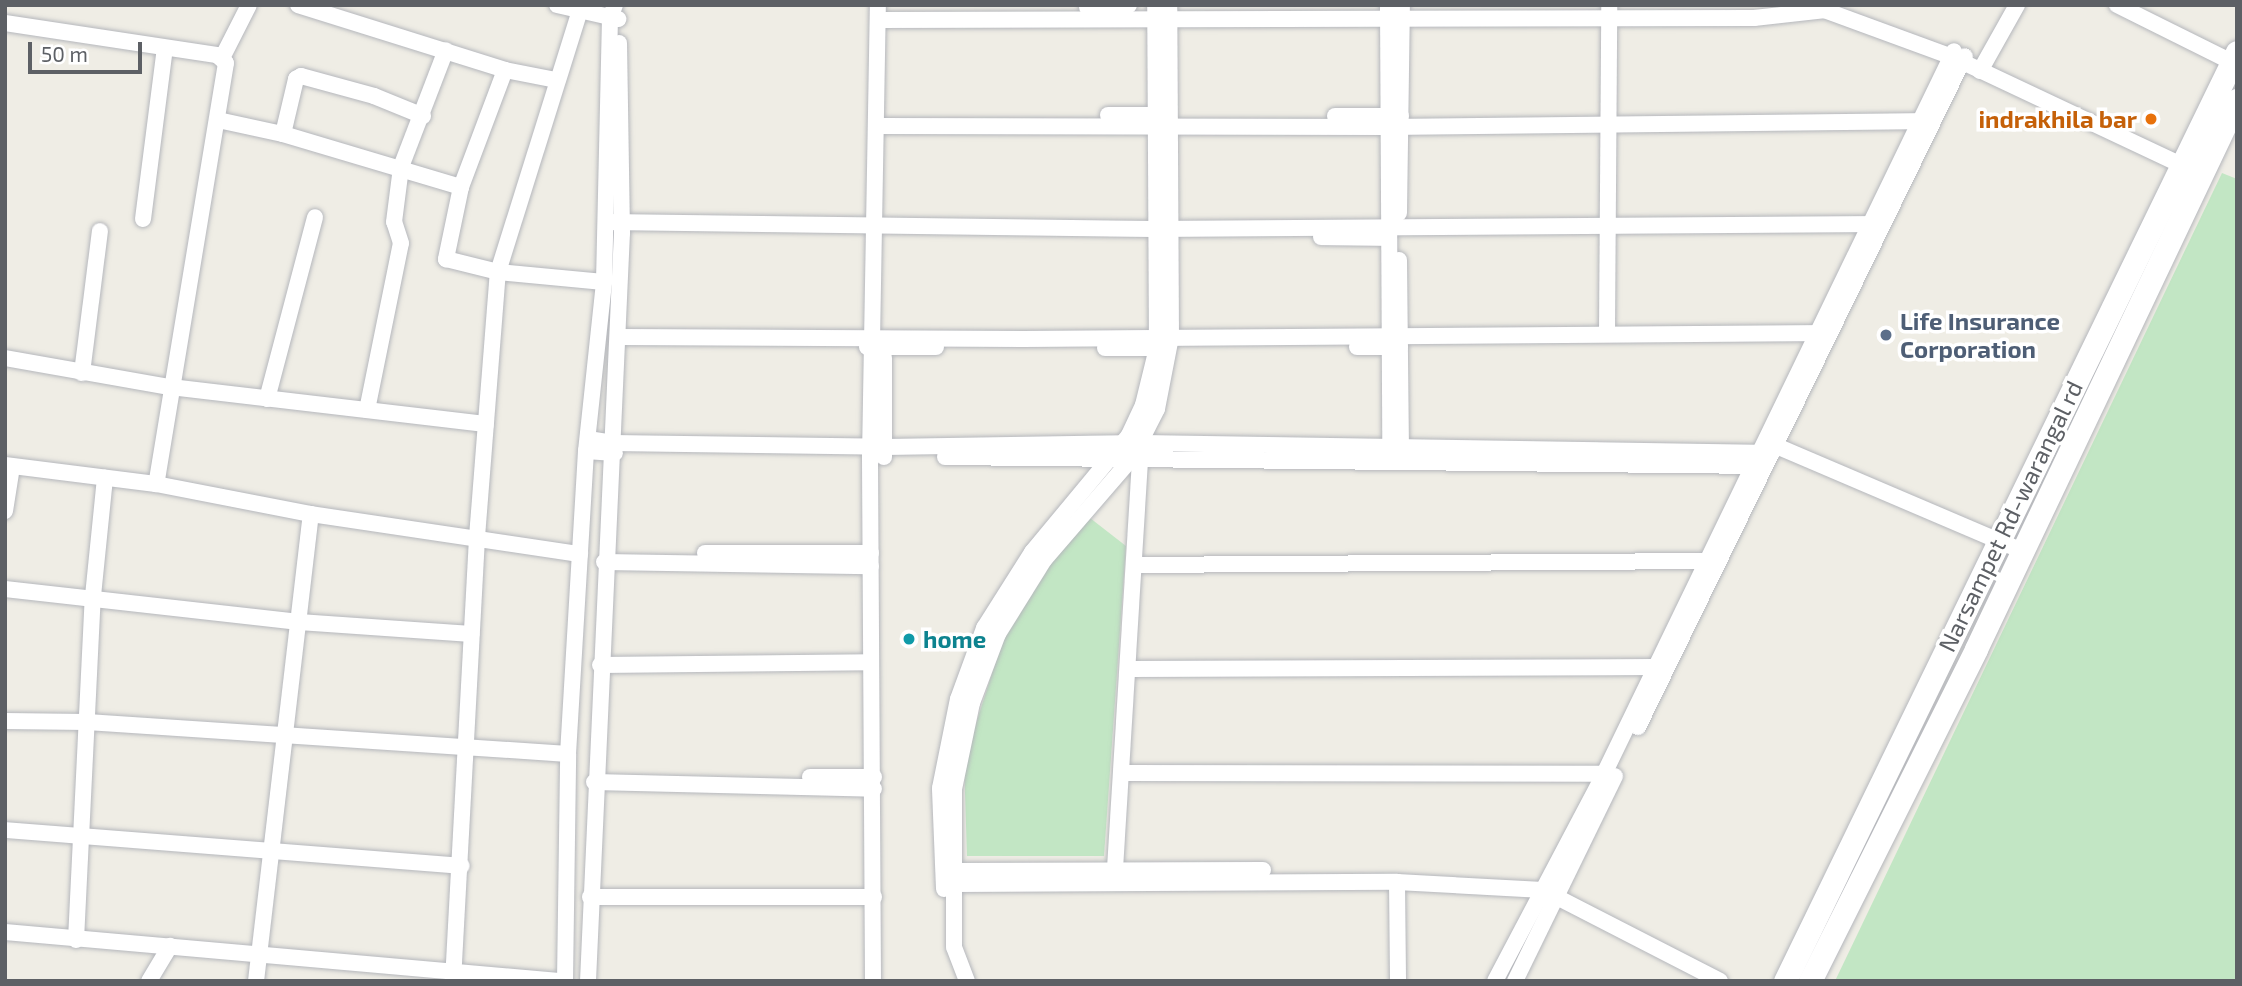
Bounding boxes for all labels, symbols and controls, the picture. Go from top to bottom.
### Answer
scale bar [32,28,145,72]
text: 50 m [41,41,88,66]
place label: indrakhila bar [1978,105,2137,133]
marker: indrakhila bar [2143,111,2159,127]
place label: Life Insurance Corporation [1900,307,2060,363]
marker: Life Insurance Corporation [1878,327,1894,343]
street label: Narsampet Rd-warangal rd [1932,376,2088,656]
place label: home [923,625,986,653]
marker: home [901,631,917,647]

